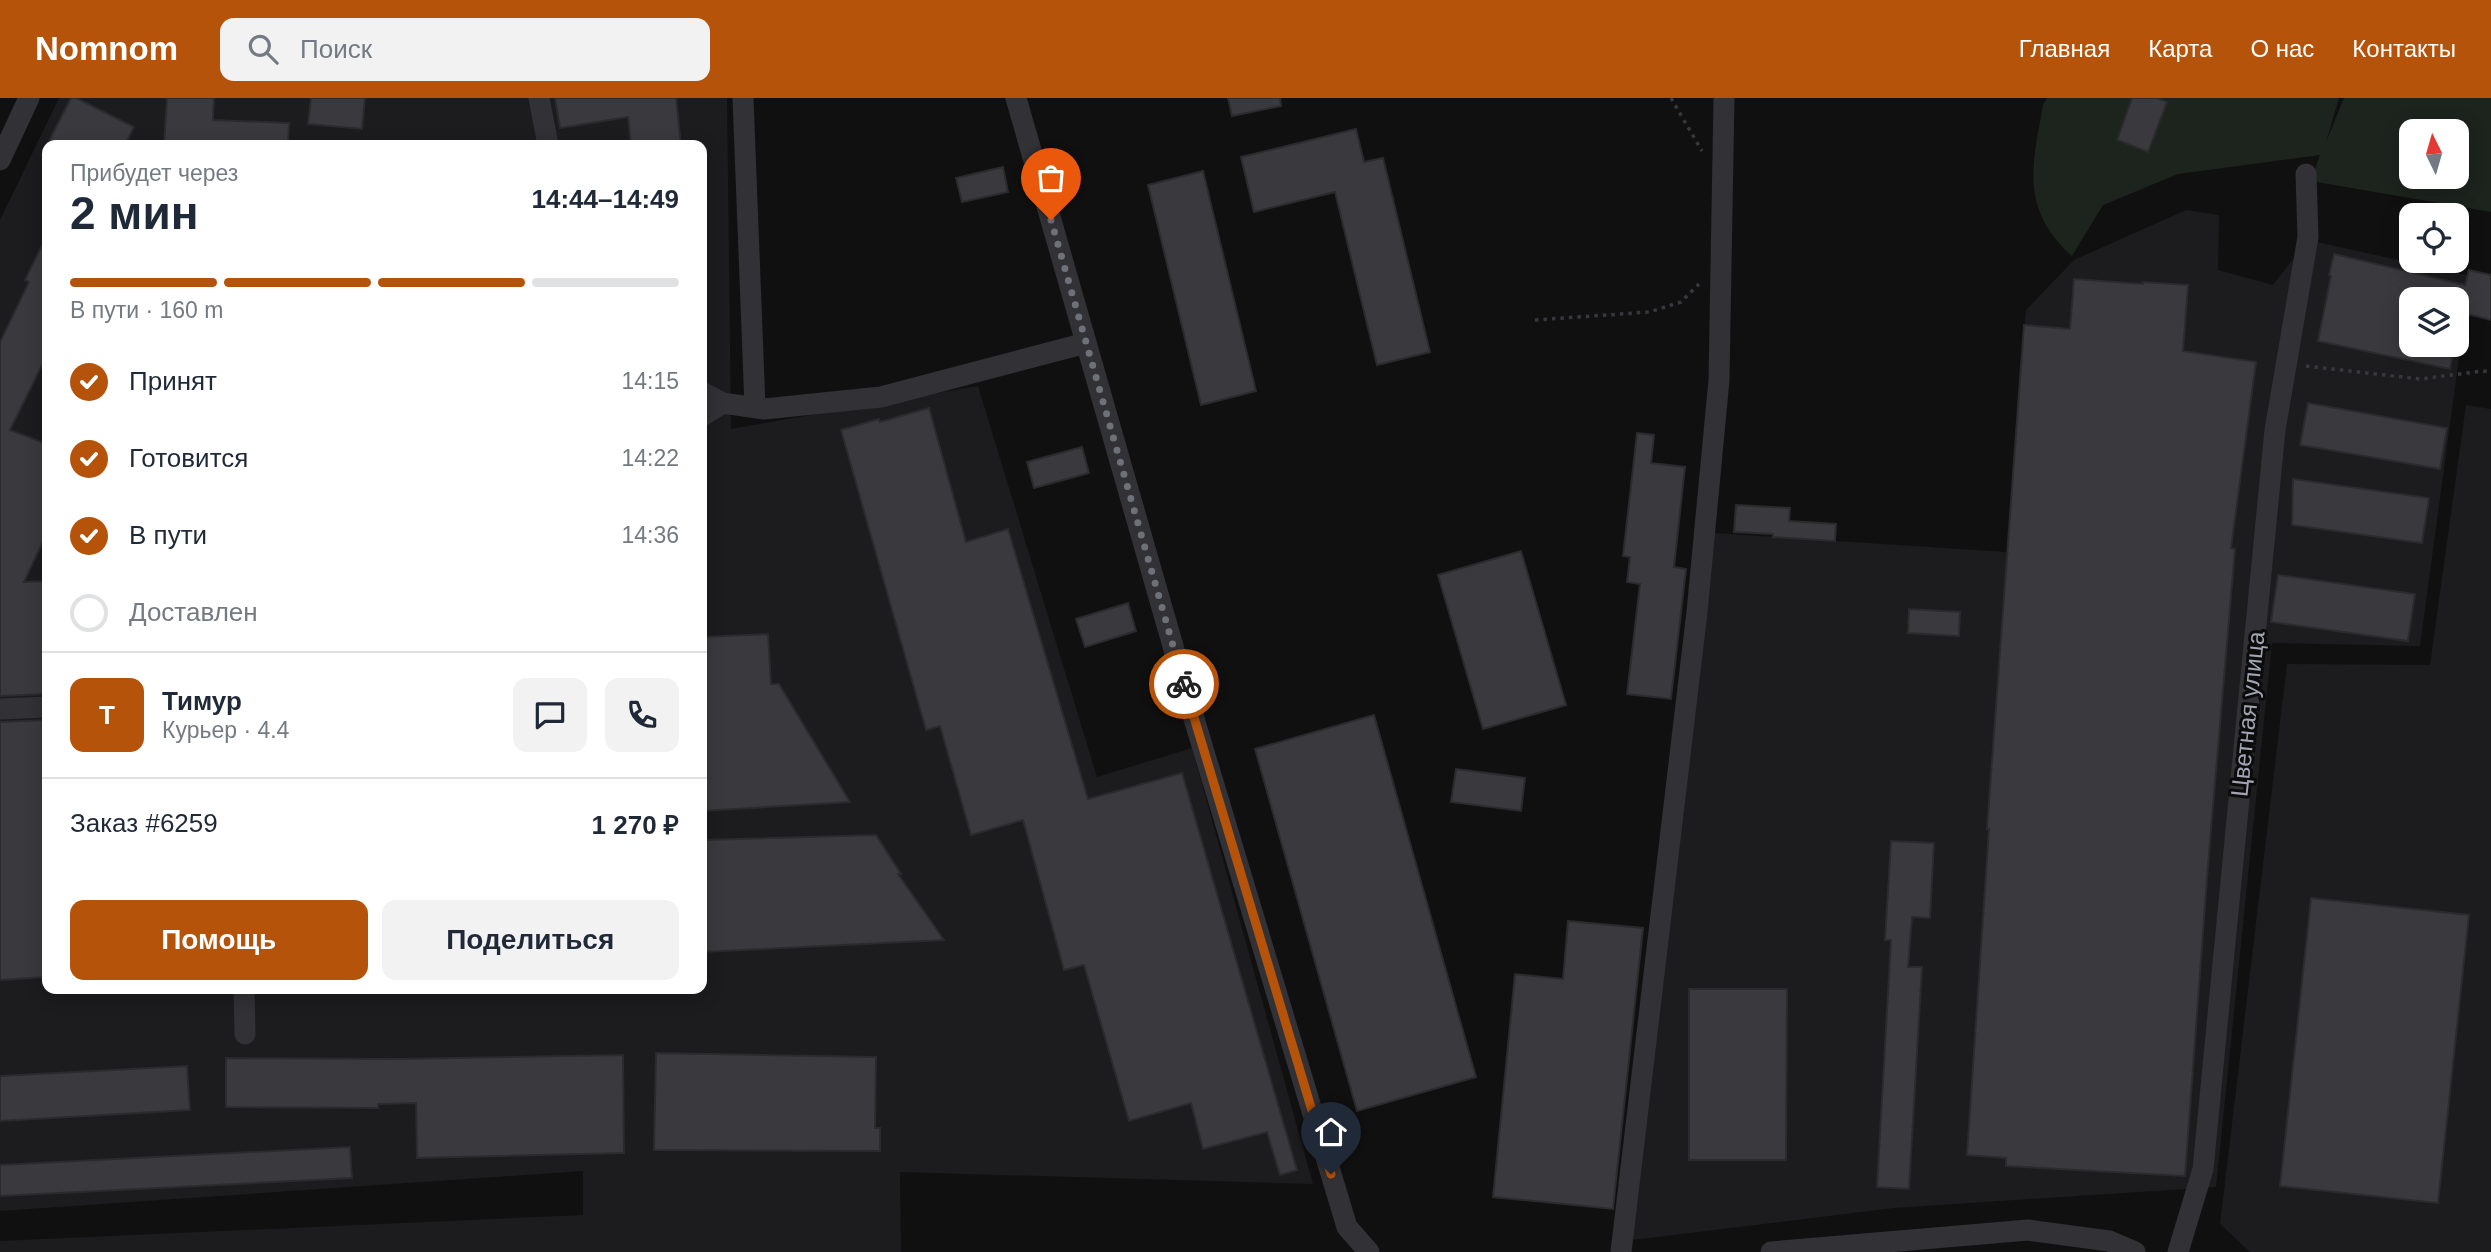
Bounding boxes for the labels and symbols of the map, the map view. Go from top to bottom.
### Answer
north arrow [2399,119,2469,189]
pin [1021,148,1081,220]
street label: Цветная улица [2225,629,2270,798]
courier [1149,649,1219,719]
pin [1301,1102,1361,1174]

